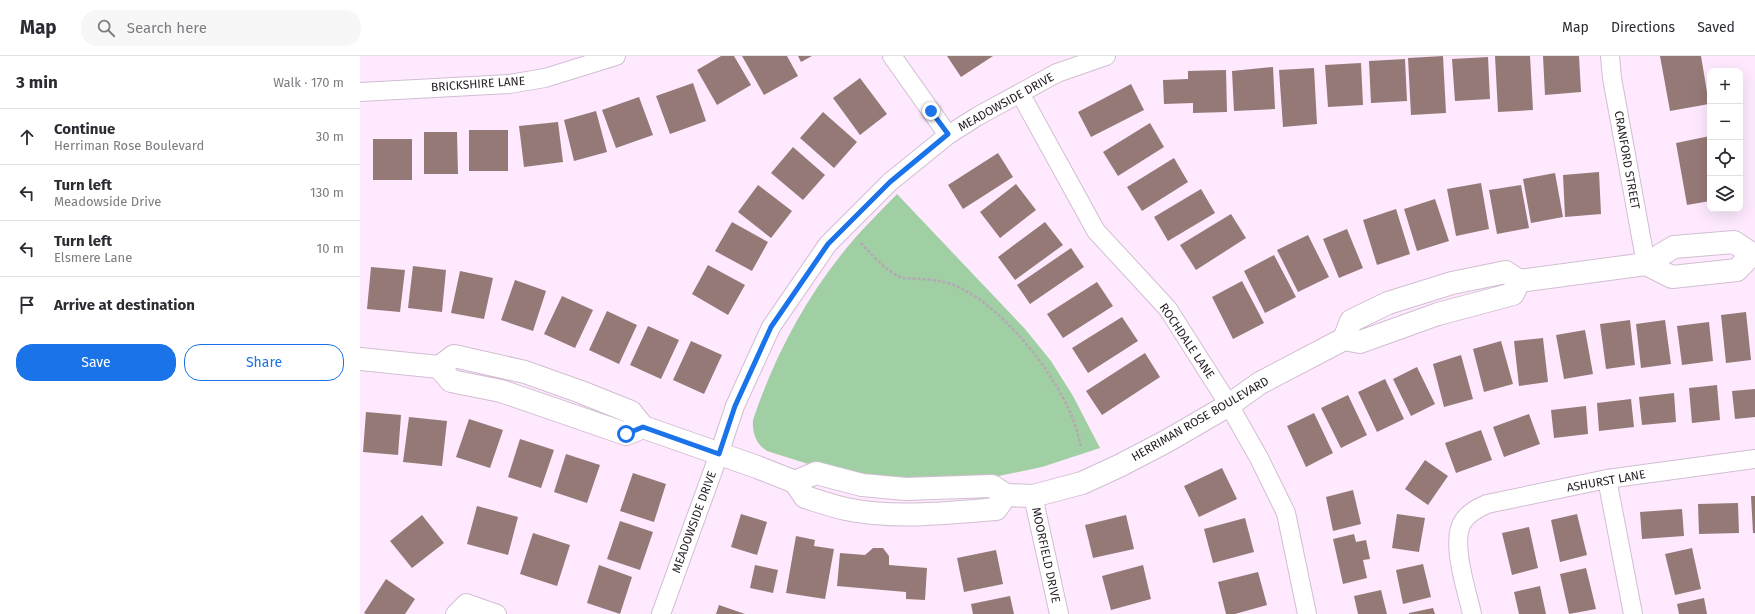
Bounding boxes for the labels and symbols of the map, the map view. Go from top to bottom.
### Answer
street label: MEADOWSIDE DRIVE [956,70,1056,134]
street label: BRICKSHIRE LANE [430,74,526,94]
route end [922,102,940,120]
street label: CRANFORD STREET [1611,110,1643,211]
street label: ROCHDALE LANE [1157,301,1217,381]
street label: HERRIMAN ROSE BOULEVARD [1129,374,1271,464]
route start [617,425,635,443]
street label: ASHURST LANE [1565,467,1647,495]
street label: MEADOWSIDE DRIVE [669,469,719,575]
street label: MOORFIELD DRIVE [1029,506,1063,604]

